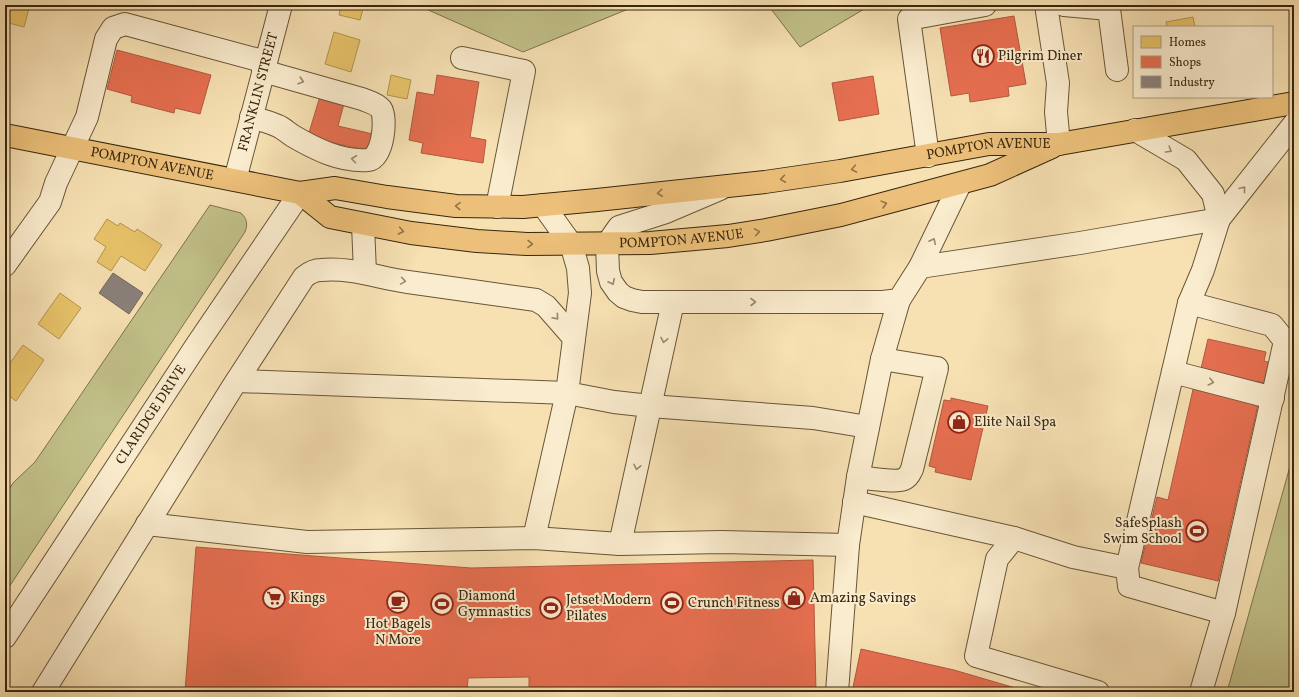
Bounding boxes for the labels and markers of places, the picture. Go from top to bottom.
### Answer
restaurant icon: Pilgrim Diner [970,43,996,69]
place label: Pilgrim Diner [998,47,1082,66]
shop icon: Elite Nail Spa [946,409,972,435]
place label: Elite Nail Spa [974,413,1056,432]
place label: SafeSplash Swim School [1103,514,1182,549]
sports icon: SafeSplash Swim School [1184,518,1210,544]
supermarket icon: Kings [261,585,287,611]
shop icon: Amazing Savings [781,585,807,611]
place label: Diamond Gymnastics [458,587,531,622]
place label: Kings [290,589,325,608]
cafe icon: Hot Bagels N More [385,589,411,615]
place label: Amazing Savings [810,589,916,608]
sports icon: Crunch Fitness [659,590,685,616]
sports icon: Diamond Gymnastics [429,591,455,617]
place label: Jetset Modern Pilates [566,591,651,626]
place label: Crunch Fitness [688,594,780,613]
sports icon: Jetset Modern Pilates [538,595,564,621]
place label: Hot Bagels N More [365,615,431,650]

